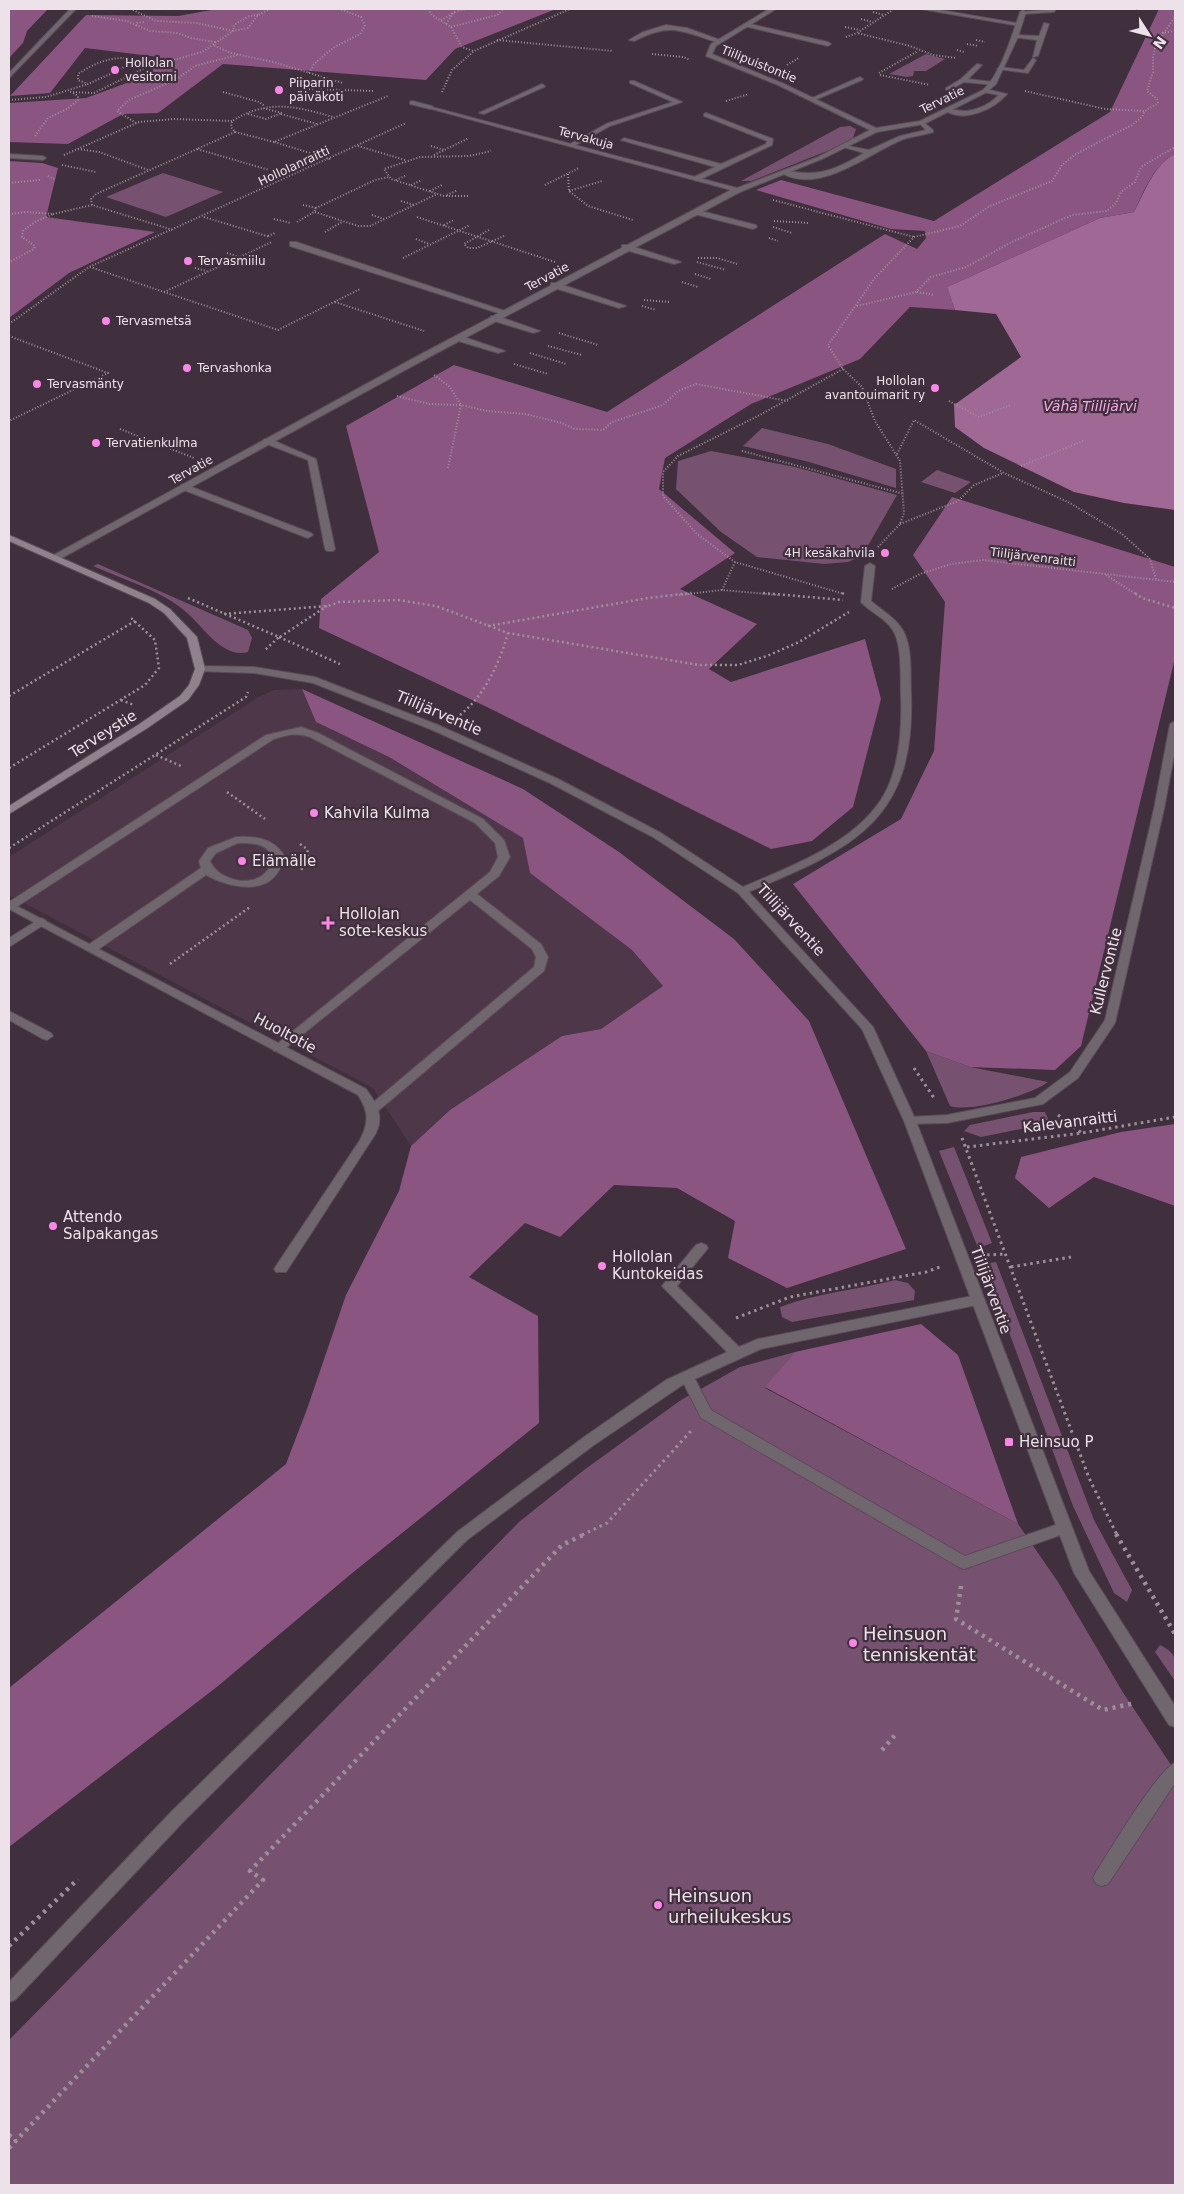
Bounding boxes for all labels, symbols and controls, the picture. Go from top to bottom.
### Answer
north arrow [1124,10,1174,60]
text: N [1150,33,1169,52]
street label: Tiilipuistontie [718,42,799,86]
place label: Hollolan vesitorni [125,56,177,84]
marker: Hollolan vesitorni [109,64,121,76]
place label: Piiparin päiväkoti [289,76,344,104]
street label: Tervatie [917,83,966,117]
marker: Piiparin päiväkoti [273,84,285,96]
street label: Tervakuja [556,124,615,152]
street label: Hollolanraitti [256,143,332,189]
place label: Tervasmiilu [197,254,266,268]
marker: Tervasmiilu [182,255,194,267]
street label: Tervatie [522,260,571,295]
place label: Tervasmetsä [115,314,192,328]
marker: Tervasmetsä [100,315,112,327]
place label: Tervashonka [196,361,272,375]
marker: Tervashonka [181,362,193,374]
place label: Hollolan avantouimarit ry [825,374,925,402]
place label: Tervasmänty [46,377,124,391]
marker: Tervasmänty [31,378,43,390]
marker: Hollolan avantouimarit ry [929,382,941,394]
water label: Vähä Tiilijärvi [1043,398,1137,414]
place label: Tervatienkulma [105,436,198,450]
marker: Tervatienkulma [90,437,102,449]
street label: Tervatie [166,452,215,488]
street label: Tiilijärvenraitti [988,545,1077,569]
place label: 4H kesäkahvila [784,546,875,560]
marker: 4H kesäkahvila [879,547,891,559]
street label: Tiilijärventie [392,686,485,739]
street label: Terveystie [65,706,140,762]
place label: Kahvila Kulma [324,804,430,822]
marker: Kahvila Kulma [308,807,320,819]
place label: Elämälle [252,852,316,870]
marker: Elämälle [236,855,248,867]
street label: Tiilijärventie [752,880,829,960]
place label: Hollolan sote-keskus [339,905,427,940]
marker: Hollolan sote-keskus [321,916,335,930]
street label: Kullervontie [1086,926,1126,1016]
street label: Huoltotie [251,1009,319,1057]
street label: Kalevanraitti [1022,1107,1118,1137]
place label: Attendo Salpakangas [63,1208,158,1243]
marker: Attendo Salpakangas [47,1220,59,1232]
street label: Tiilijärventie [967,1243,1015,1336]
place label: Hollolan Kuntokeidas [612,1248,703,1283]
marker: Hollolan Kuntokeidas [596,1260,608,1272]
place label: Heinsuo P [1019,1433,1094,1451]
marker: Heinsuo P [1003,1436,1015,1448]
place label: Heinsuon tenniskentät [863,1623,976,1665]
marker: Heinsuon tenniskentät [847,1637,859,1649]
place label: Heinsuon urheilukeskus [668,1885,791,1927]
marker: Heinsuon urheilukeskus [652,1899,664,1911]

